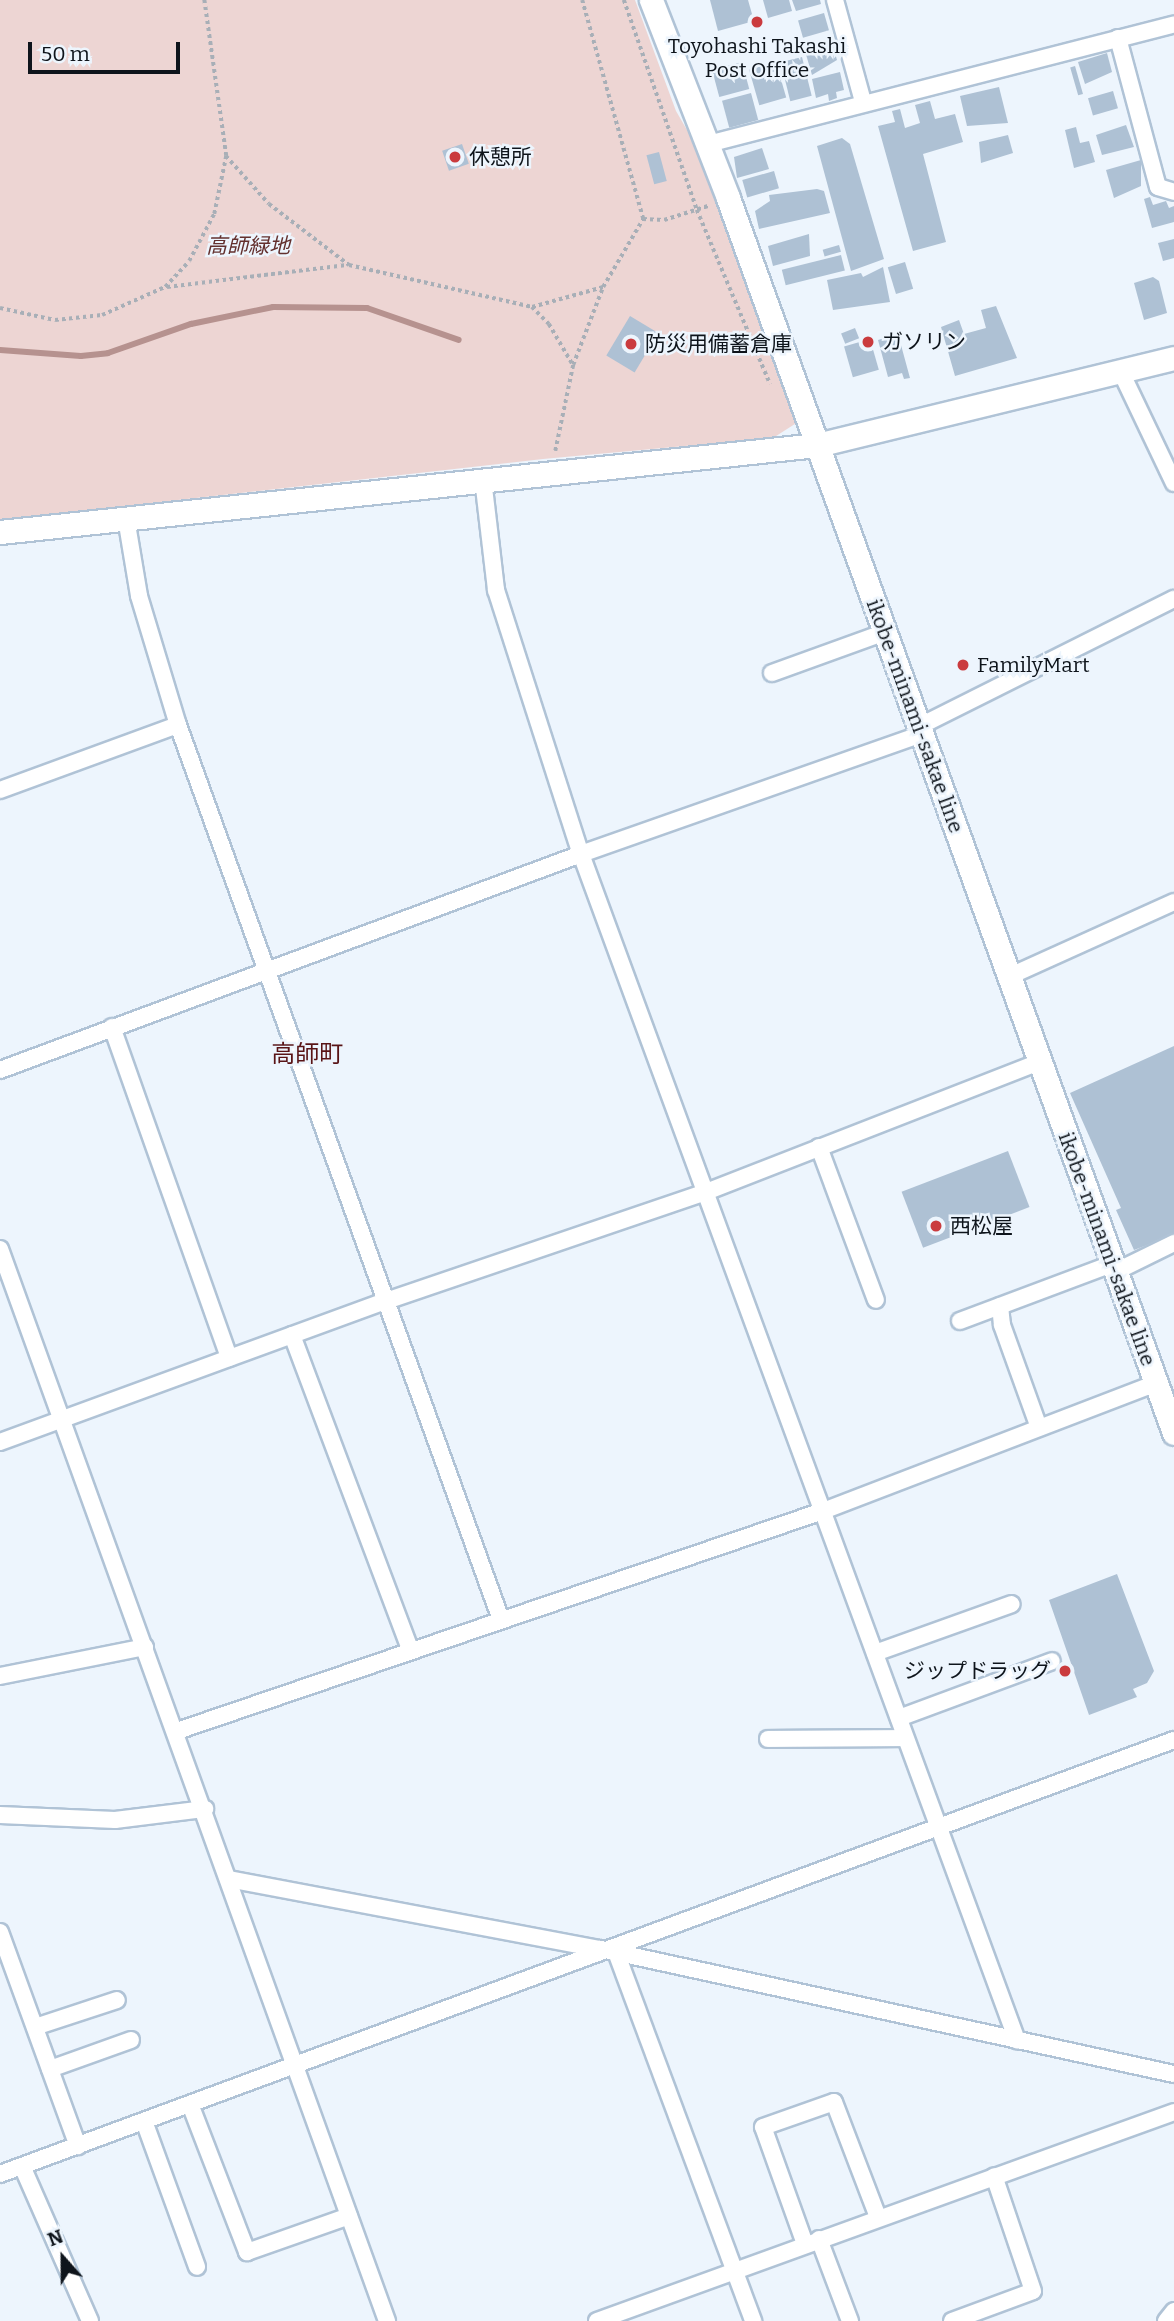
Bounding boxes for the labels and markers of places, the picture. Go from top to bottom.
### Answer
marker: Toyohashi Takashi Post Office [749,14,765,30]
place label: Toyohashi Takashi Post Office [668,33,846,83]
place label: 休憩所 [469,144,532,170]
marker: 休憩所 [447,149,463,165]
place label: ガソリン [882,329,966,355]
place label: 防災用備蓄倉庫 [645,331,792,357]
marker: ガソリン [860,334,876,350]
marker: 防災用備蓄倉庫 [623,336,639,352]
place label: FamilyMart [977,652,1090,678]
marker: FamilyMart [955,657,971,673]
place label: 西松屋 [950,1213,1013,1239]
marker: 西松屋 [928,1218,944,1234]
place label: ジップドラッグ [904,1658,1051,1684]
marker: ジップドラッグ [1057,1663,1073,1679]

